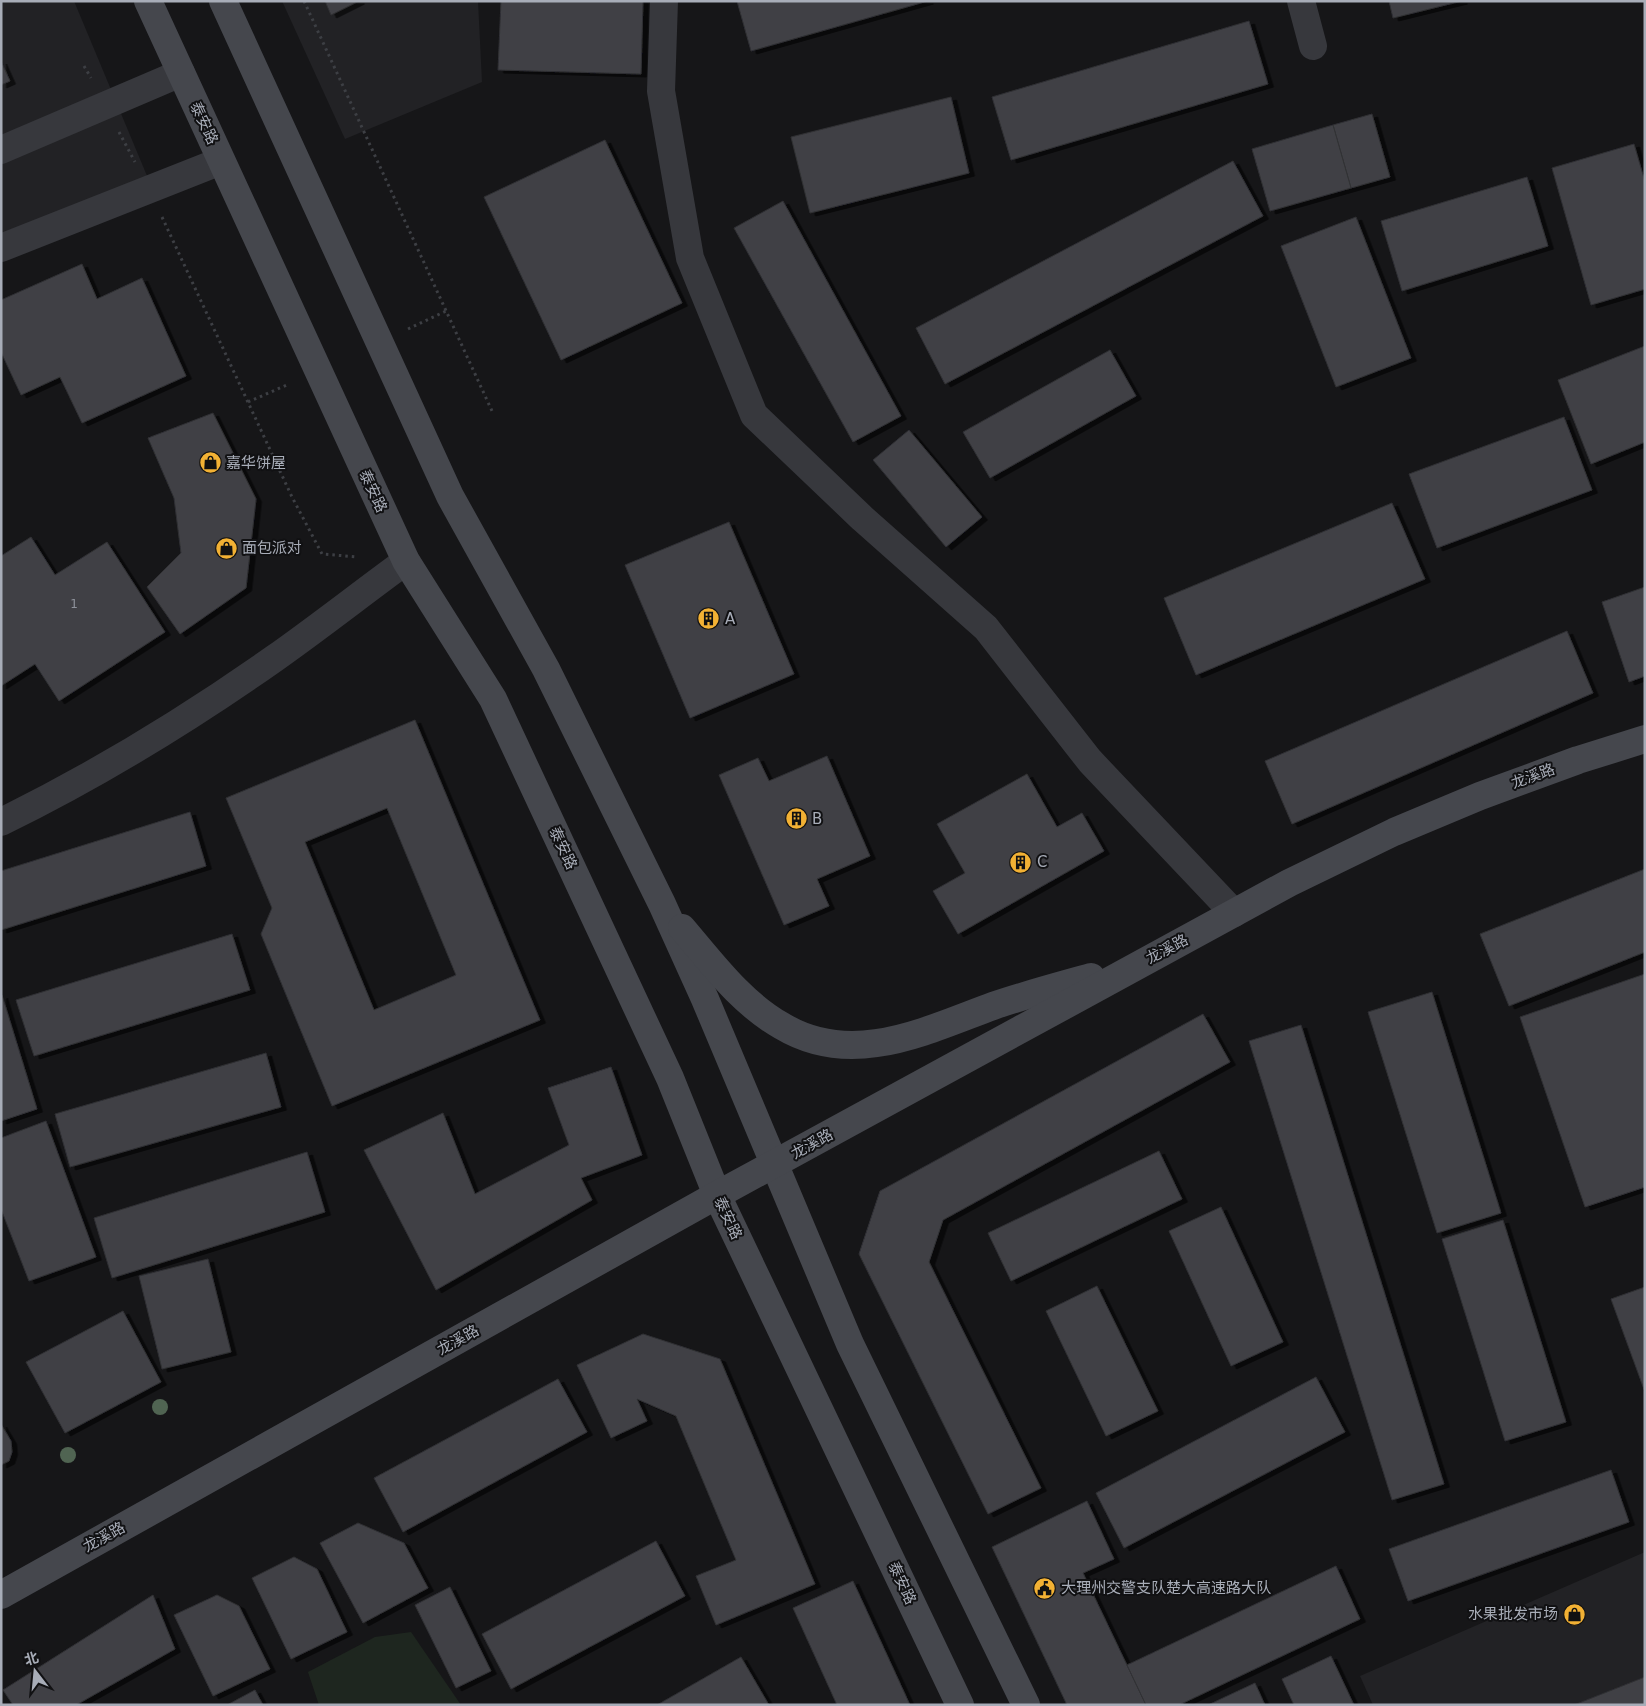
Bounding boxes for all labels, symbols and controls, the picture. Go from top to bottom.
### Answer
street label: 泰安路 [186,99,222,147]
shop icon: 嘉华饼屋 [198,451,222,475]
place label: 嘉华饼屋 [226,454,286,472]
street label: 泰安路 [355,467,391,515]
shop icon: 面包派对 [214,536,238,560]
place label: 面包派对 [242,539,302,557]
house number: 1 [70,597,78,611]
building icon: A [697,607,721,631]
place label: A [725,610,736,628]
street label: 龙溪路 [1509,760,1557,792]
building icon: B [784,807,808,831]
place label: B [812,810,822,828]
street label: 泰安路 [545,824,581,872]
building icon: C [1009,850,1033,874]
place label: C [1037,853,1047,871]
street label: 龙溪路 [1143,930,1191,968]
street label: 龙溪路 [788,1125,836,1163]
street label: 泰安路 [710,1194,746,1242]
street label: 龙溪路 [434,1321,482,1359]
street label: 龙溪路 [80,1518,128,1556]
street label: 泰安路 [884,1559,920,1607]
public building icon: 大理州交警支队楚大高速路大队 [1033,1576,1057,1600]
place label: 大理州交警支队楚大高速路大队 [1061,1579,1271,1597]
shop icon: 水果批发市场 [1562,1602,1586,1626]
place label: 水果批发市场 [1468,1605,1558,1623]
north arrow [10,1646,60,1696]
text: 北 [22,1649,40,1668]

